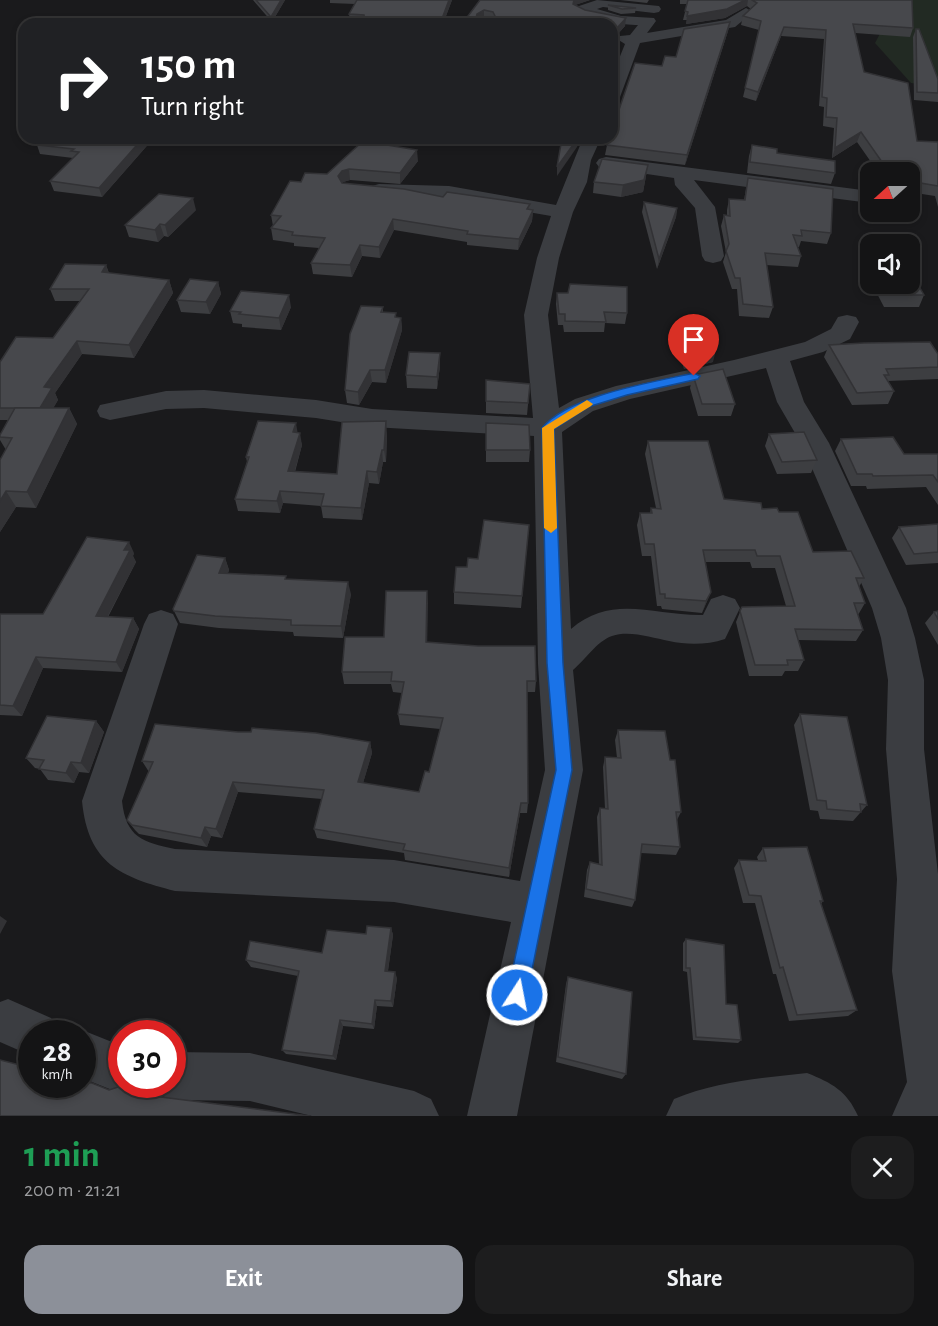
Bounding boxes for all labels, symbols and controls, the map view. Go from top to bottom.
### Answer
icon: right [42,42,120,120]
text: 150 m [141,44,236,86]
text: Turn right [141,93,244,120]
north arrow [860,162,920,222]
map controls [860,162,920,294]
button: sound [860,234,920,294]
pin [668,314,719,376]
icon: arrive [677,323,710,356]
position arrow [485,963,549,1027]
speed limit sign: 30 [108,1020,186,1098]
text: 28 [43,1037,71,1067]
text: km/h [42,1067,72,1082]
button: close [851,1136,914,1199]
text: 1 min [24,1137,100,1173]
text: 200 m · 21:21 [24,1180,121,1200]
button: Exit [24,1245,463,1314]
button: Share [475,1245,914,1314]

